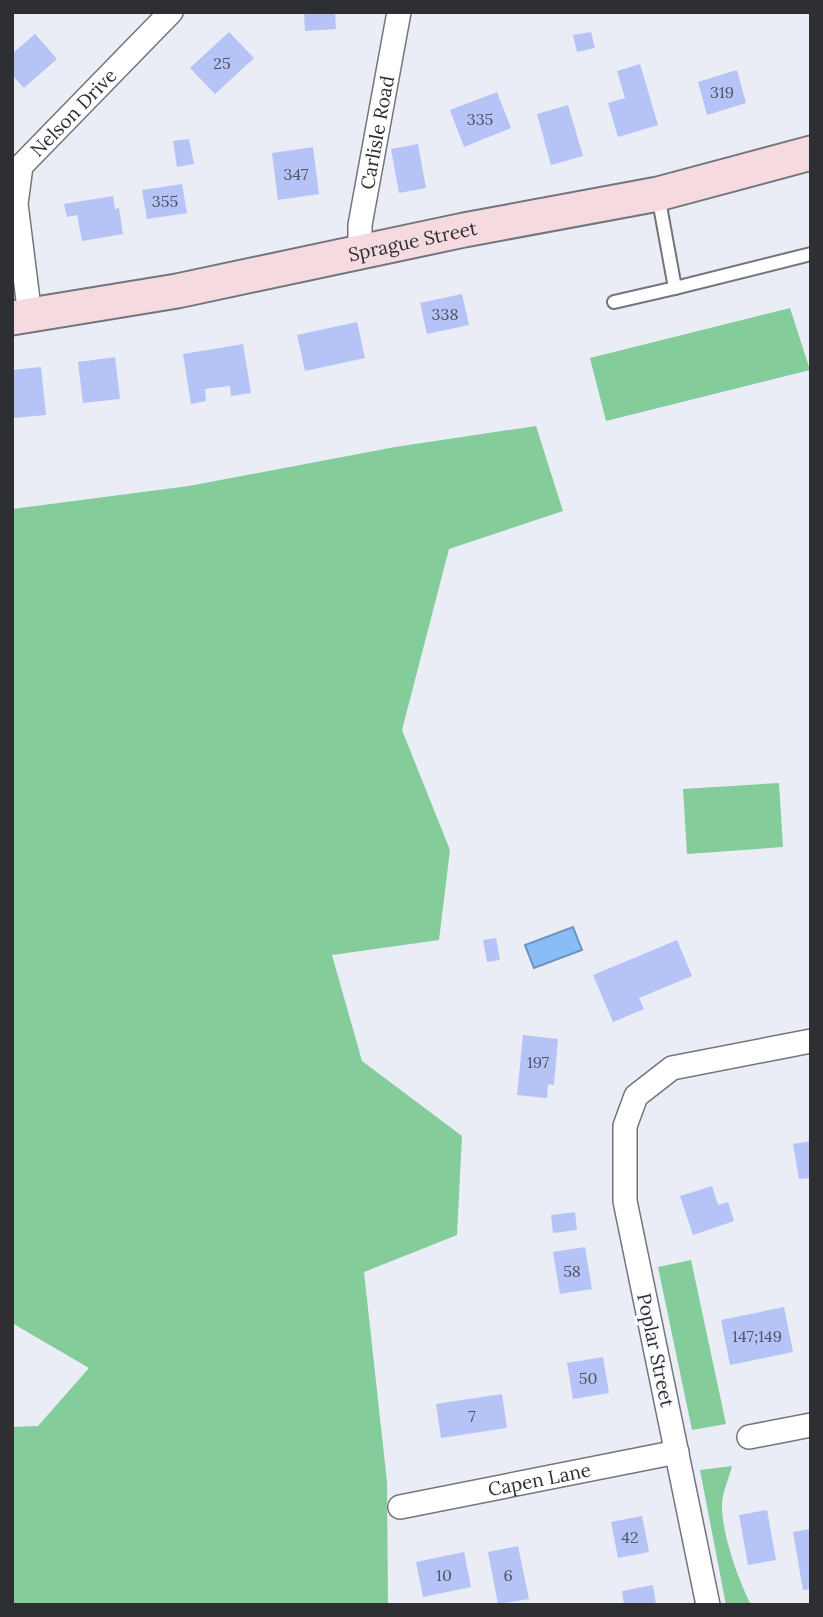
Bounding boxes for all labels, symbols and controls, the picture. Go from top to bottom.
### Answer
house number: 25 [213,53,231,73]
street label: Nelson Drive [25,63,121,162]
street label: Carlisle Road [355,74,399,191]
house number: 319 [710,82,734,102]
house number: 335 [467,109,493,129]
house number: 347 [284,164,309,184]
house number: 355 [152,191,178,211]
street label: Sprague Street [346,216,480,266]
house number: 338 [432,304,458,324]
house number: 197 [527,1052,550,1072]
house number: 58 [563,1261,581,1281]
street label: Poplar Street [632,1291,680,1410]
house number: 147;149 [732,1326,782,1346]
house number: 50 [579,1368,597,1388]
house number: 7 [468,1406,476,1426]
street label: Capen Lane [486,1457,593,1501]
house number: 42 [621,1527,639,1547]
house number: 10 [436,1565,452,1585]
house number: 6 [503,1565,513,1585]

